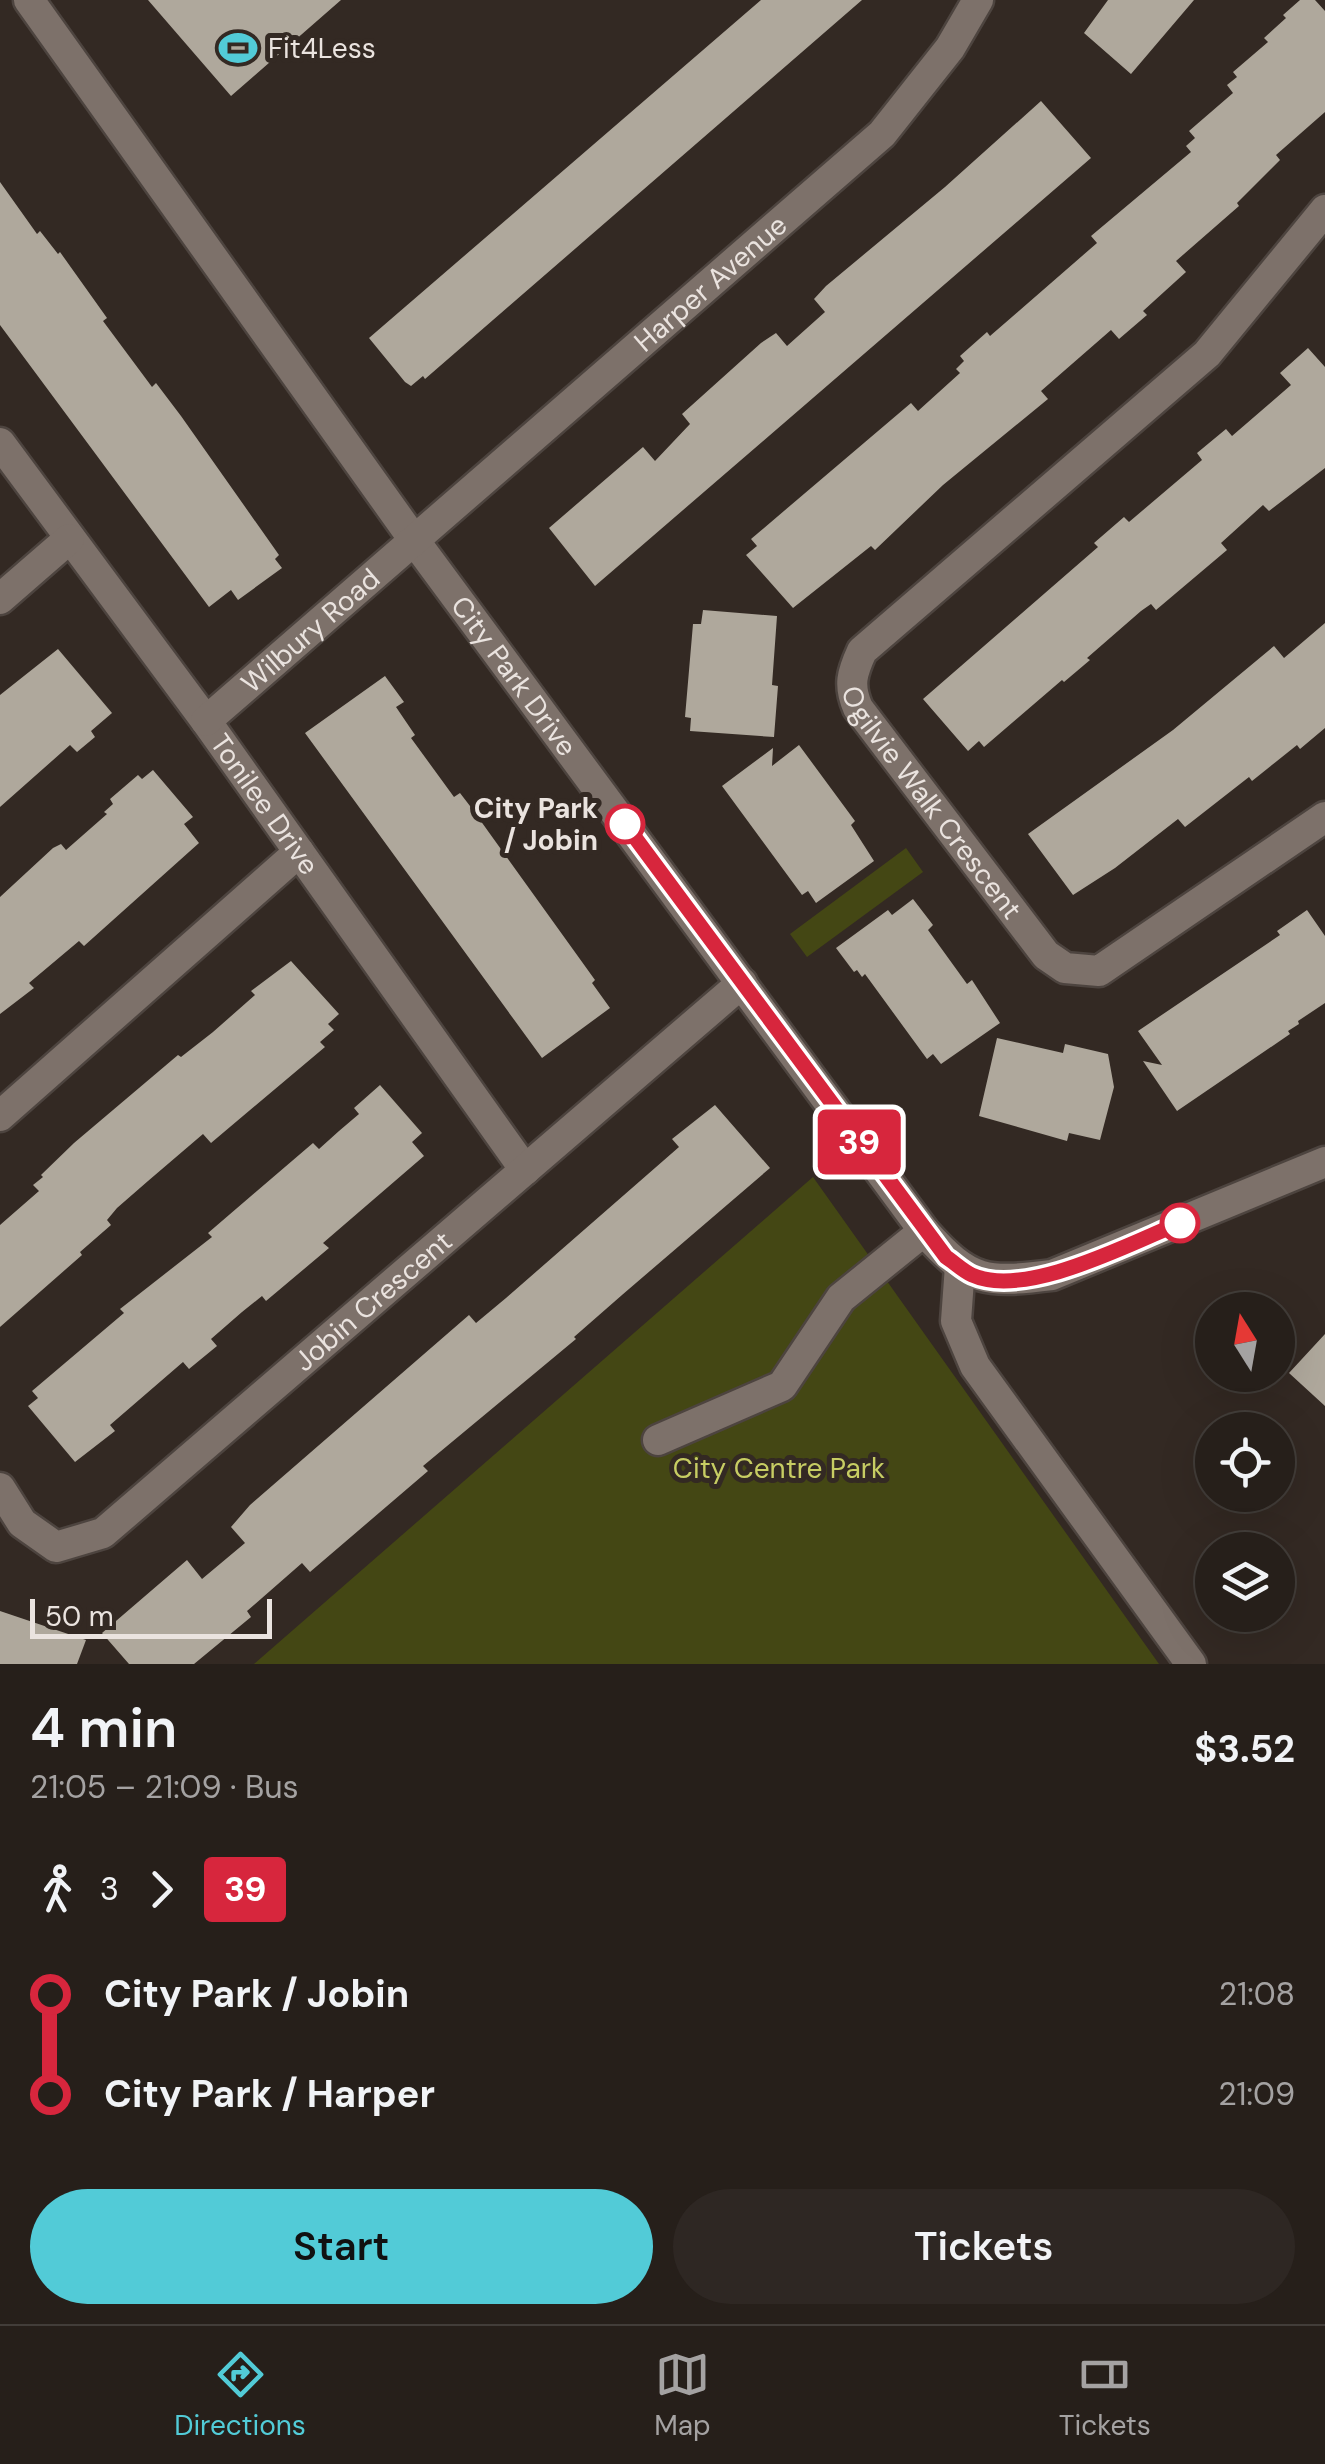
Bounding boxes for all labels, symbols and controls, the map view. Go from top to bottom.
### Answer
sports icon: Fit4Less [217,27,259,69]
place label: Fit4Less [268,30,376,67]
street label: Harper Avenue [626,207,795,360]
street label: Wilbury Road [233,560,388,701]
street label: City Park Drive [443,589,585,764]
street label: Ogilvie Walk Crescent [833,682,1030,927]
street label: Tonilee Drive [202,727,327,882]
place label: City Park / Jobin [474,790,598,859]
marker: City Park / Jobin [606,805,644,843]
line badge: 39 [814,1110,904,1174]
text: 39 [838,1119,880,1165]
unlabelled marker [1161,1204,1199,1242]
street label: Jobin Crescent [286,1223,460,1380]
north arrow [1195,1292,1295,1392]
map controls [1195,1292,1295,1632]
button: locate [1195,1412,1295,1512]
park label: City Centre Park [673,1450,885,1487]
button: layers [1195,1532,1295,1632]
scale bar [30,1594,272,1638]
text: 50 m [45,1598,114,1635]
text: 4 min [30,1692,177,1764]
text: $3.52 [1194,1724,1295,1774]
text: 21:05 – 21:09 · Bus [30,1766,299,1808]
icon: walk [30,1862,85,1917]
icon: forward [134,1862,189,1917]
text: 39 [224,1866,266,1912]
text: 3 [100,1868,119,1910]
text: City Park / Jobin [104,1969,409,2019]
text: 21:08 [1219,1973,1295,2015]
text: City Park / Harper [104,2069,435,2119]
text: 21:09 [1218,2073,1295,2115]
button: Start [30,2189,653,2304]
button: Tickets [673,2189,1295,2304]
tab: Directions [174,2347,306,2444]
tab: Map [654,2347,711,2444]
tab: Tickets [1059,2347,1151,2444]

